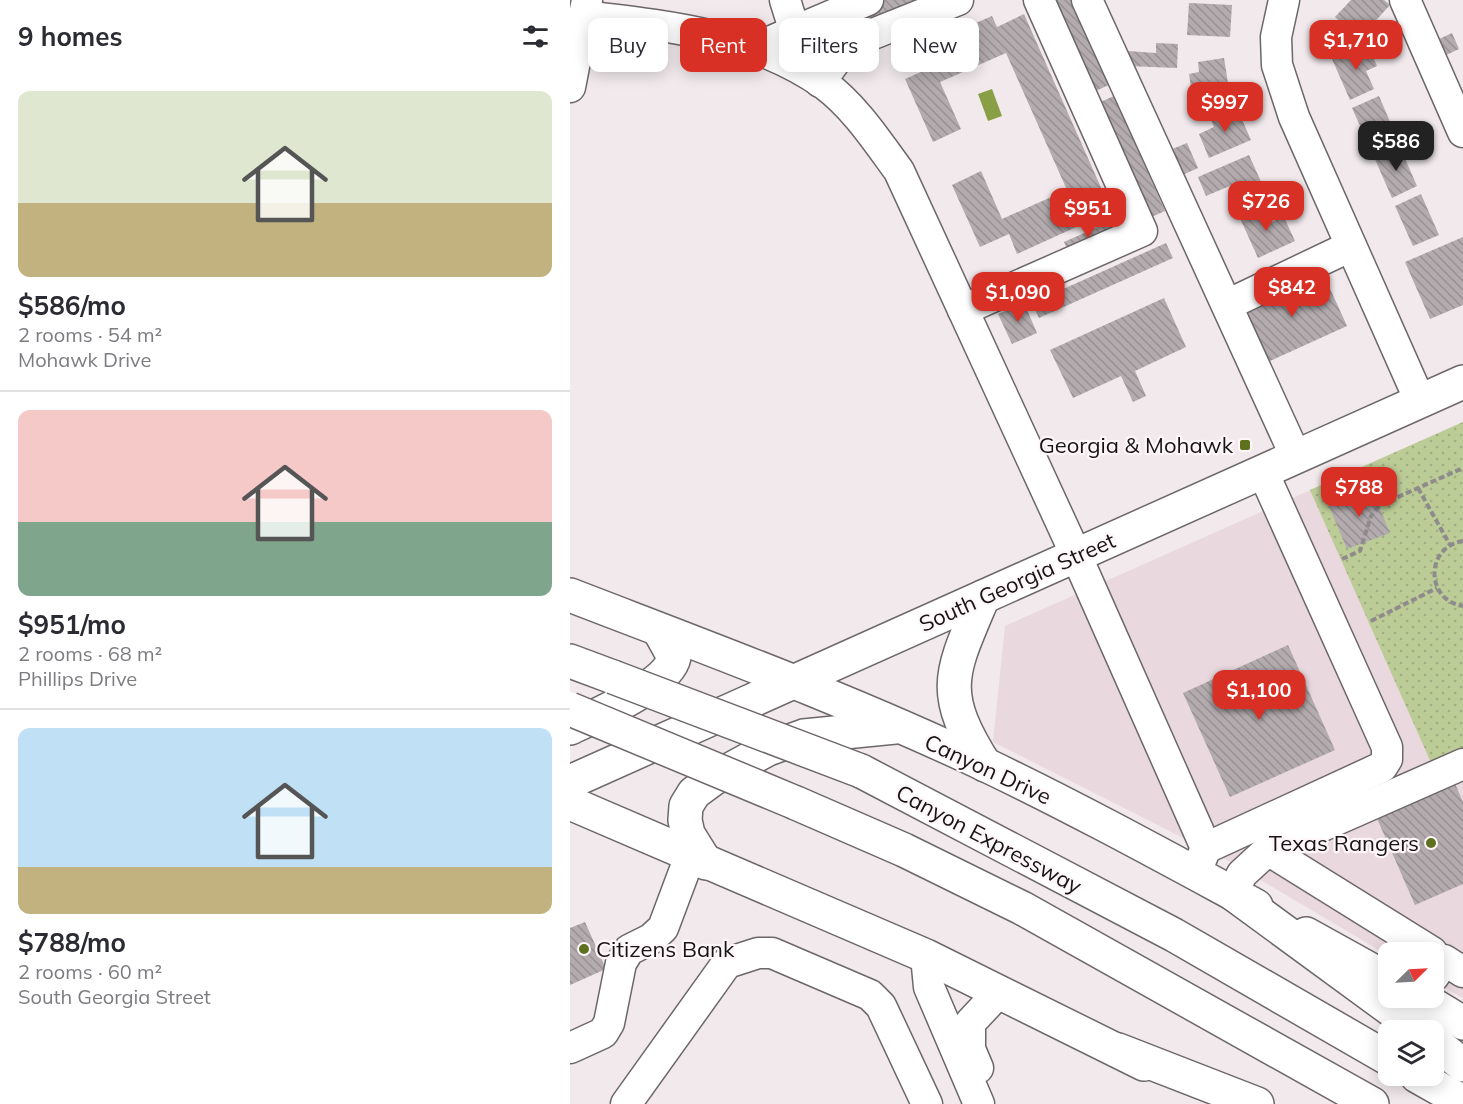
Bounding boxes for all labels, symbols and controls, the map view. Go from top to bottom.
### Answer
chip: Buy [588,18,668,72]
chip: Rent [680,18,767,72]
chip: Filters [779,18,879,72]
chip: New [891,18,979,72]
text: 9 homes [18,20,122,53]
icon: filters [519,20,552,53]
pin: $1,710 [1307,20,1405,71]
text: $1,710 [1324,27,1388,52]
pin: $997 [1189,82,1261,133]
text: $997 [1201,89,1249,114]
pin: $586 [1360,121,1432,172]
text: $586 [1372,128,1420,153]
icon: home [231,130,339,238]
pin: $726 [1230,181,1302,232]
pin: $951 [1052,188,1124,239]
text: $726 [1242,188,1290,213]
text: $951 [1064,195,1112,220]
pin: $842 [1256,267,1328,318]
pin: $1,090 [969,272,1067,323]
text: $842 [1268,274,1316,299]
text: $1,090 [986,279,1050,304]
text: $586/mo [18,289,126,322]
text: 2 rooms · 54 m² [18,322,162,347]
text: Mohawk Drive [18,347,151,372]
place label: Georgia & Mohawk [1039,431,1234,459]
marker: Georgia & Mohawk [1238,438,1252,452]
icon: home [231,449,339,557]
pin: $788 [1323,467,1395,518]
text: $788 [1335,474,1383,499]
street label: South Georgia Street [914,526,1120,638]
text: $951/mo [18,608,126,641]
text: 2 rooms · 68 m² [18,641,162,666]
text: Phillips Drive [18,666,137,691]
pin: $1,100 [1210,670,1308,721]
text: $1,100 [1227,677,1291,702]
street label: Canyon Drive [920,727,1056,811]
icon: home [231,767,339,875]
street label: Canyon Expressway [891,778,1087,900]
place label: Texas Rangers [1269,829,1419,857]
marker: Texas Rangers [1424,836,1438,850]
text: $788/mo [18,926,126,959]
place label: Citizens Bank [596,935,735,963]
marker: Citizens Bank [577,942,591,956]
north arrow [1378,942,1444,1008]
map controls [1378,942,1444,1086]
text: 2 rooms · 60 m² [18,959,162,984]
text: South Georgia Street [18,984,211,1009]
button: layers [1378,1020,1444,1086]

